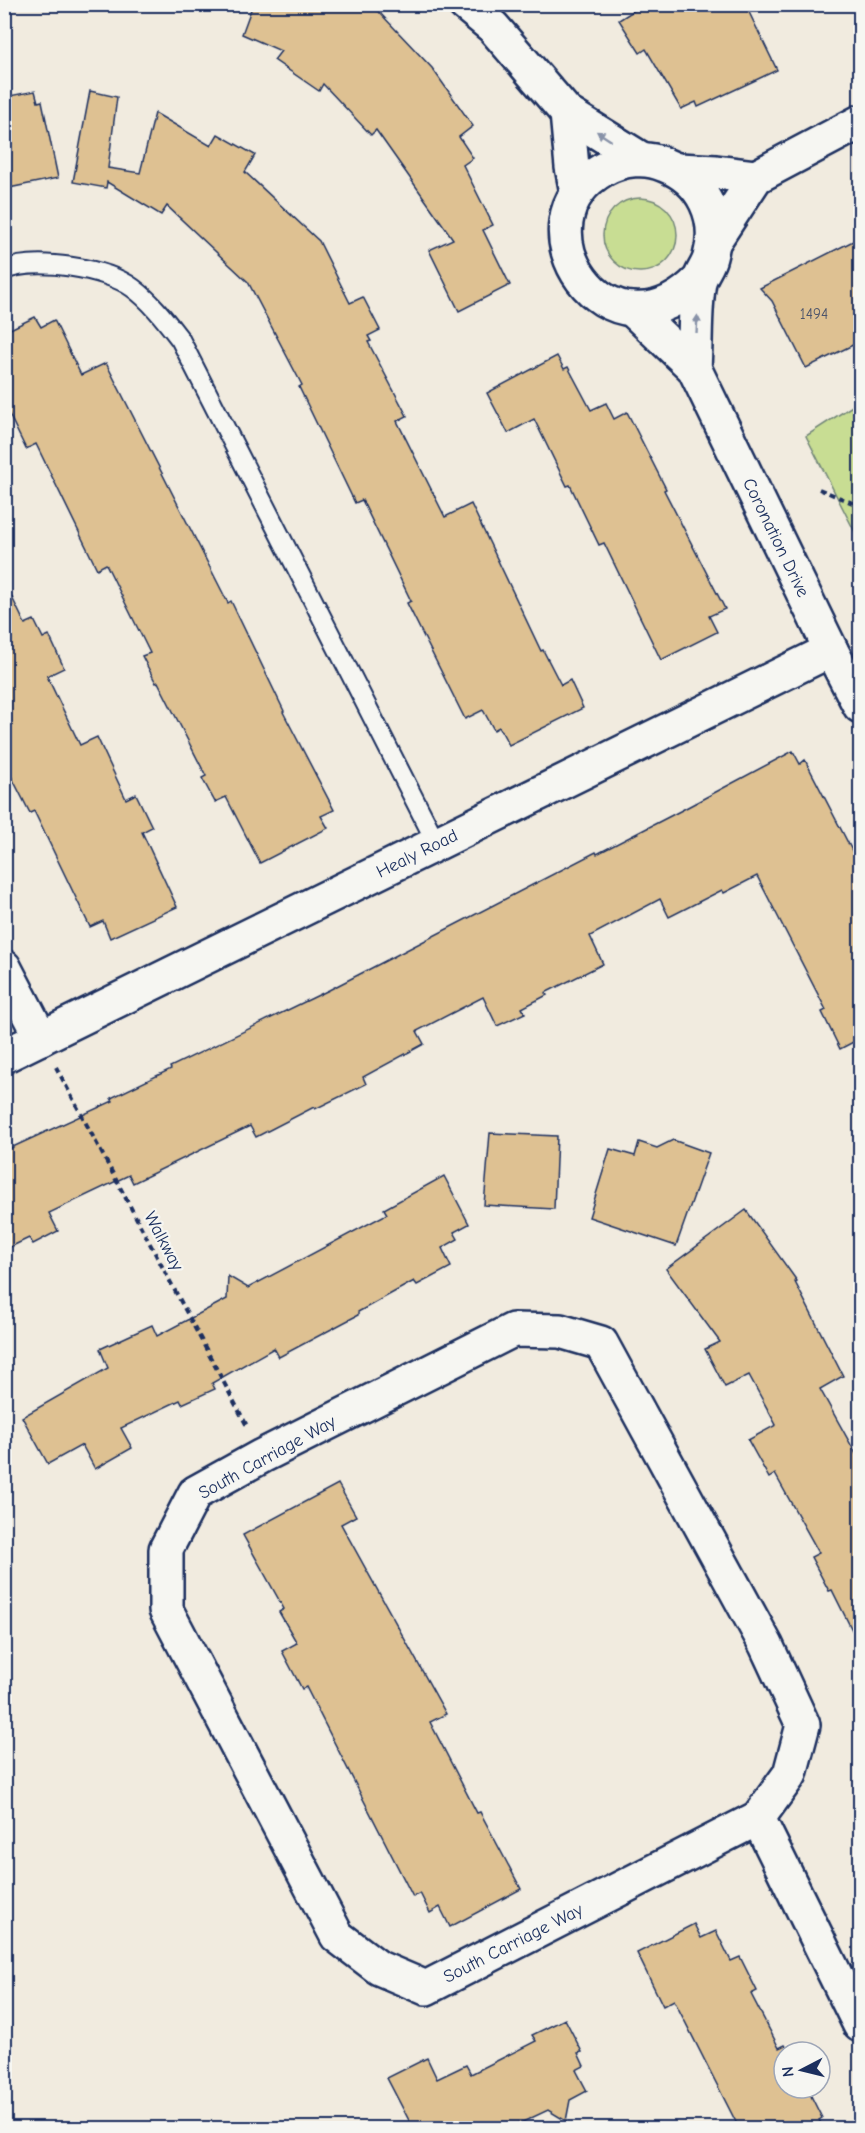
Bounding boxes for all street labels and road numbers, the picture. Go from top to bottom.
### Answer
street label: Coronation Drive [738,475,814,601]
street label: Healy Road [373,825,461,883]
street label: Walkway [139,1208,188,1275]
street label: South Carriage Way [195,1411,340,1504]
street label: South Carriage Way [440,1899,587,1988]

